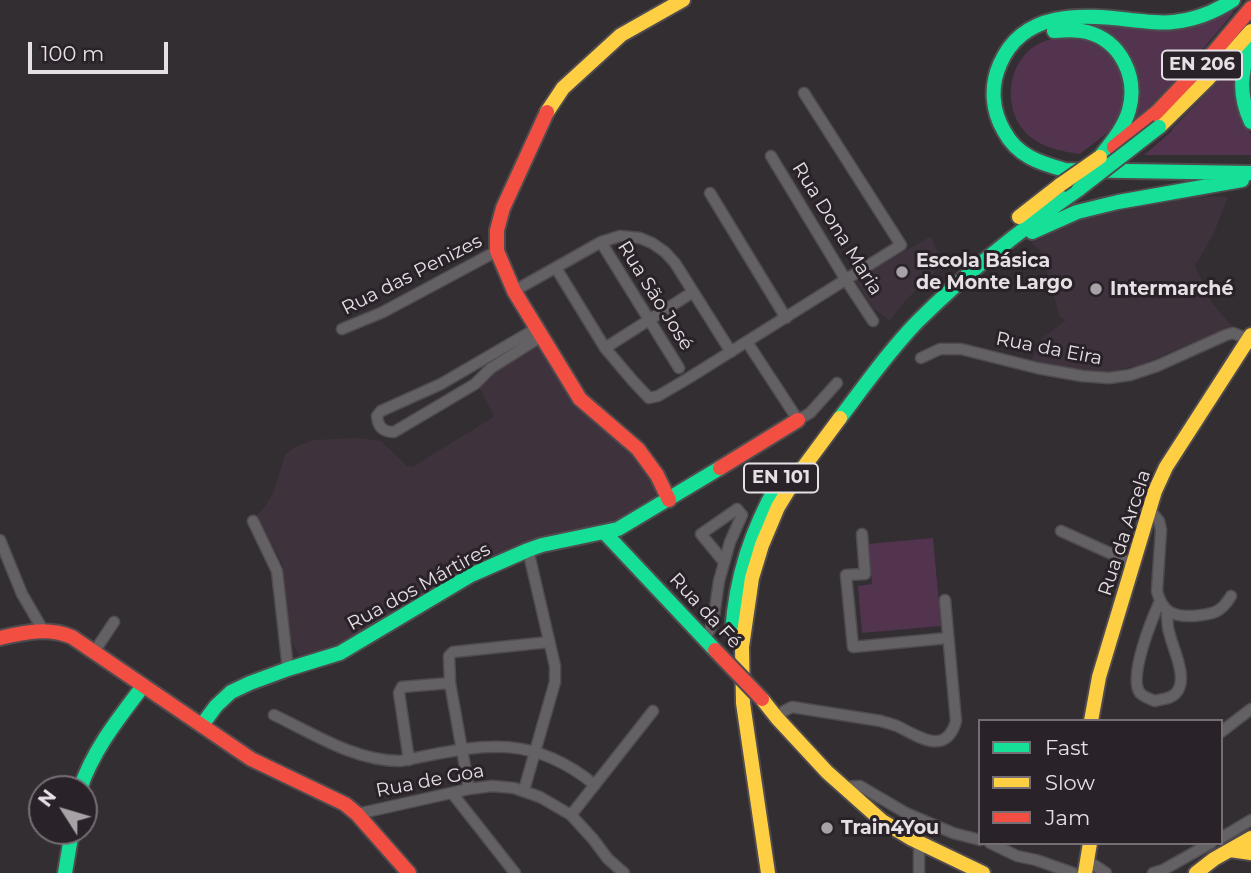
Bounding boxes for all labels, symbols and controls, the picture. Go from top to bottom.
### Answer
scale bar [32,28,172,72]
text: 100 m [41,41,104,66]
road number: EN 206 [1162,51,1242,80]
street label: Rua Dona Maria [787,158,887,300]
street label: Rua das Penizes [338,230,486,320]
street label: Rua São José [612,237,698,355]
place label: Escola Básica de Monte Largo [916,250,1073,294]
marker: Escola Básica de Monte Largo [894,264,910,280]
place label: Intermarché [1110,278,1233,300]
marker: Intermarché [1088,281,1104,297]
street label: Rua da Eira [994,328,1104,370]
road number: EN 101 [744,464,818,492]
street label: Rua da Arcela [1094,467,1156,599]
street label: Rua dos Mártires [344,538,494,636]
street label: Rua da Fé [664,569,746,653]
legend [978,719,1223,845]
text: Fast [1045,735,1089,760]
street label: Rua de Goa [374,759,486,803]
text: Slow [1045,770,1095,795]
north arrow [28,775,98,845]
text: N [34,785,61,811]
text: Jam [1045,805,1090,830]
place label: Train4You [841,817,939,839]
marker: Train4You [819,820,835,836]

